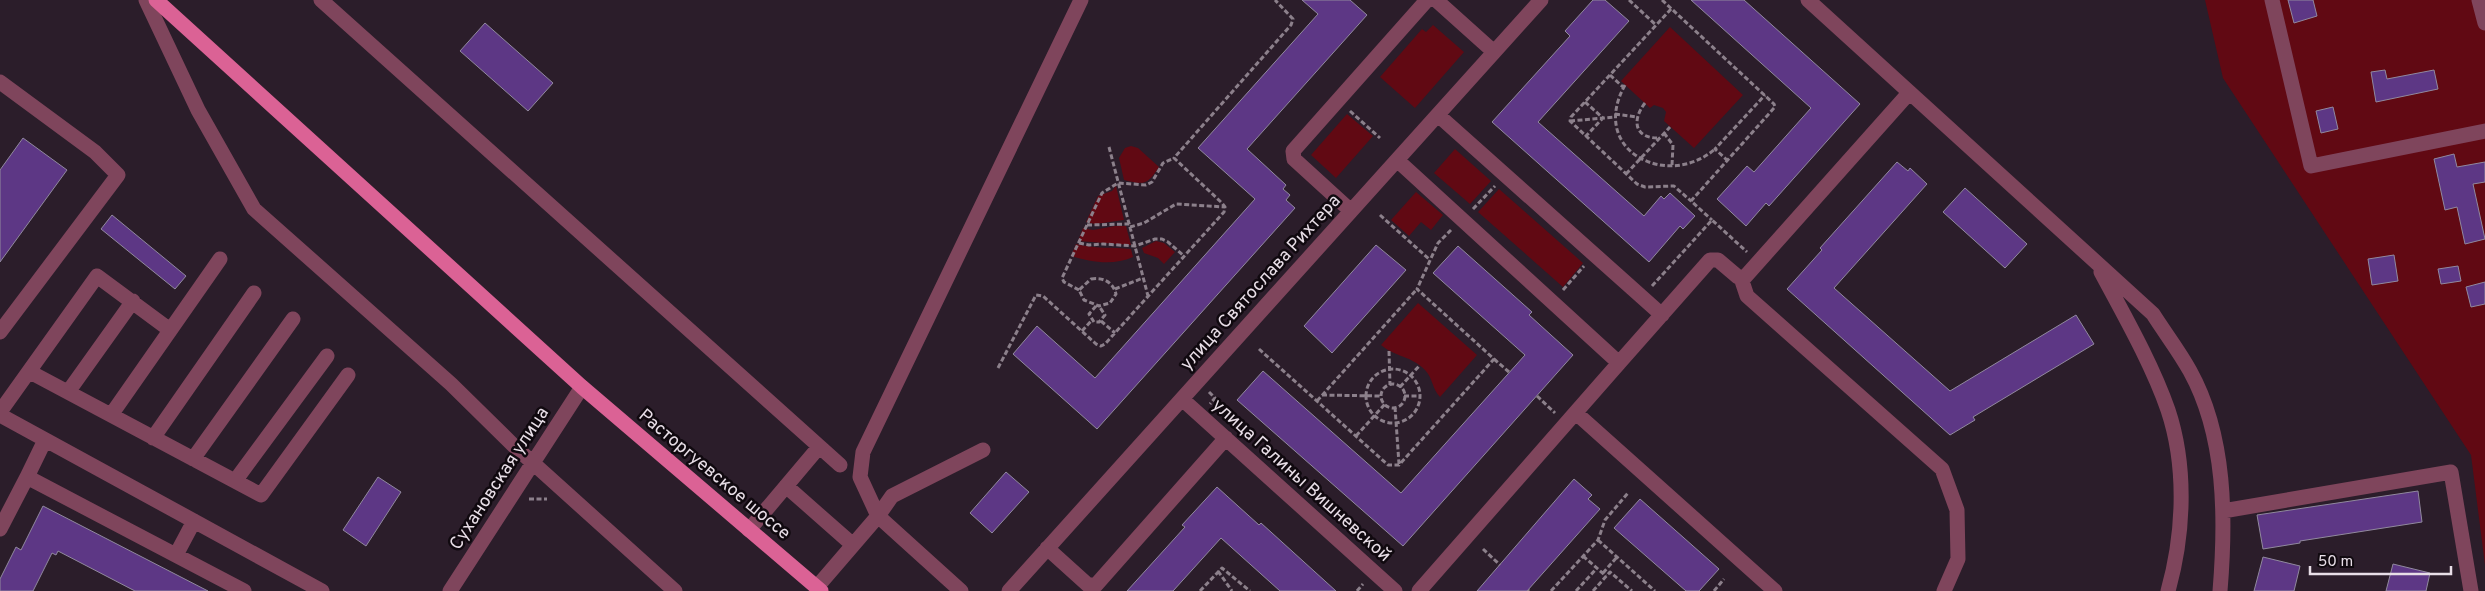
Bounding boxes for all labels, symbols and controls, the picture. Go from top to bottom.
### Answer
street label: улица Святослава Рихтера [1176,190,1346,376]
street label: улица Галины Вишневской [1207,394,1395,568]
street label: Сухановская улица [445,403,555,555]
street label: Расторгуевское шоссе [633,405,795,545]
scale bar [2310,544,2451,576]
text: 50 m [2318,553,2353,572]

